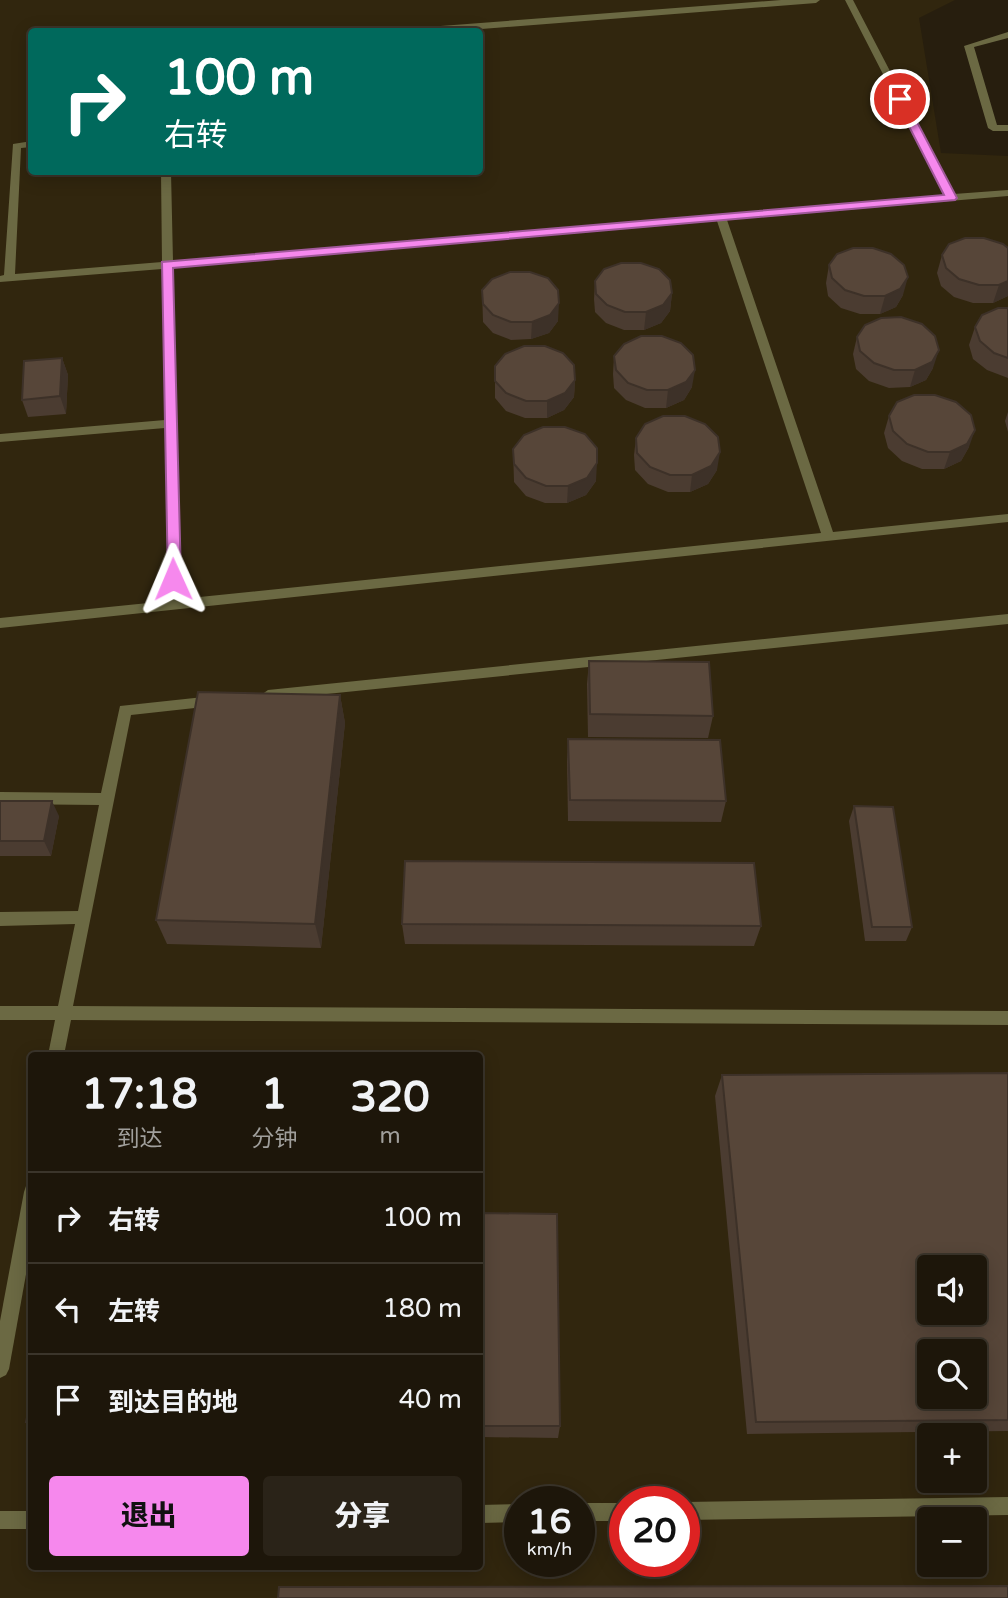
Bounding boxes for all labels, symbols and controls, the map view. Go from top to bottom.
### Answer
text: 100 m [164,49,314,108]
icon: right [49,56,140,147]
pin [870,69,930,129]
icon: arrive [881,80,919,118]
text: 右转 [164,117,228,155]
position arrow [136,542,210,616]
text: 17:18 [81,1069,198,1120]
text: 1 [261,1069,287,1120]
text: 320 [350,1072,430,1123]
text: m [379,1122,401,1150]
text: 到达 [117,1125,163,1153]
text: 分钟 [251,1125,297,1153]
icon: right [49,1199,87,1237]
text: 100 m [382,1202,462,1233]
text: 右转 [108,1205,160,1236]
map controls [917,1255,987,1577]
button: sound [917,1255,987,1325]
icon: left [49,1290,87,1328]
text: 180 m [382,1293,462,1324]
text: 左转 [108,1296,160,1327]
button: search [917,1339,987,1409]
icon: arrive [49,1381,87,1419]
text: 40 m [399,1384,462,1415]
text: 到达目的地 [108,1387,238,1418]
button: + [917,1423,987,1493]
button: 退出 [49,1476,249,1556]
button: 分享 [263,1476,462,1556]
speed limit sign: 20 [609,1486,700,1577]
text: 16 [528,1501,571,1543]
button: − [917,1507,987,1577]
text: km/h [527,1538,572,1560]

